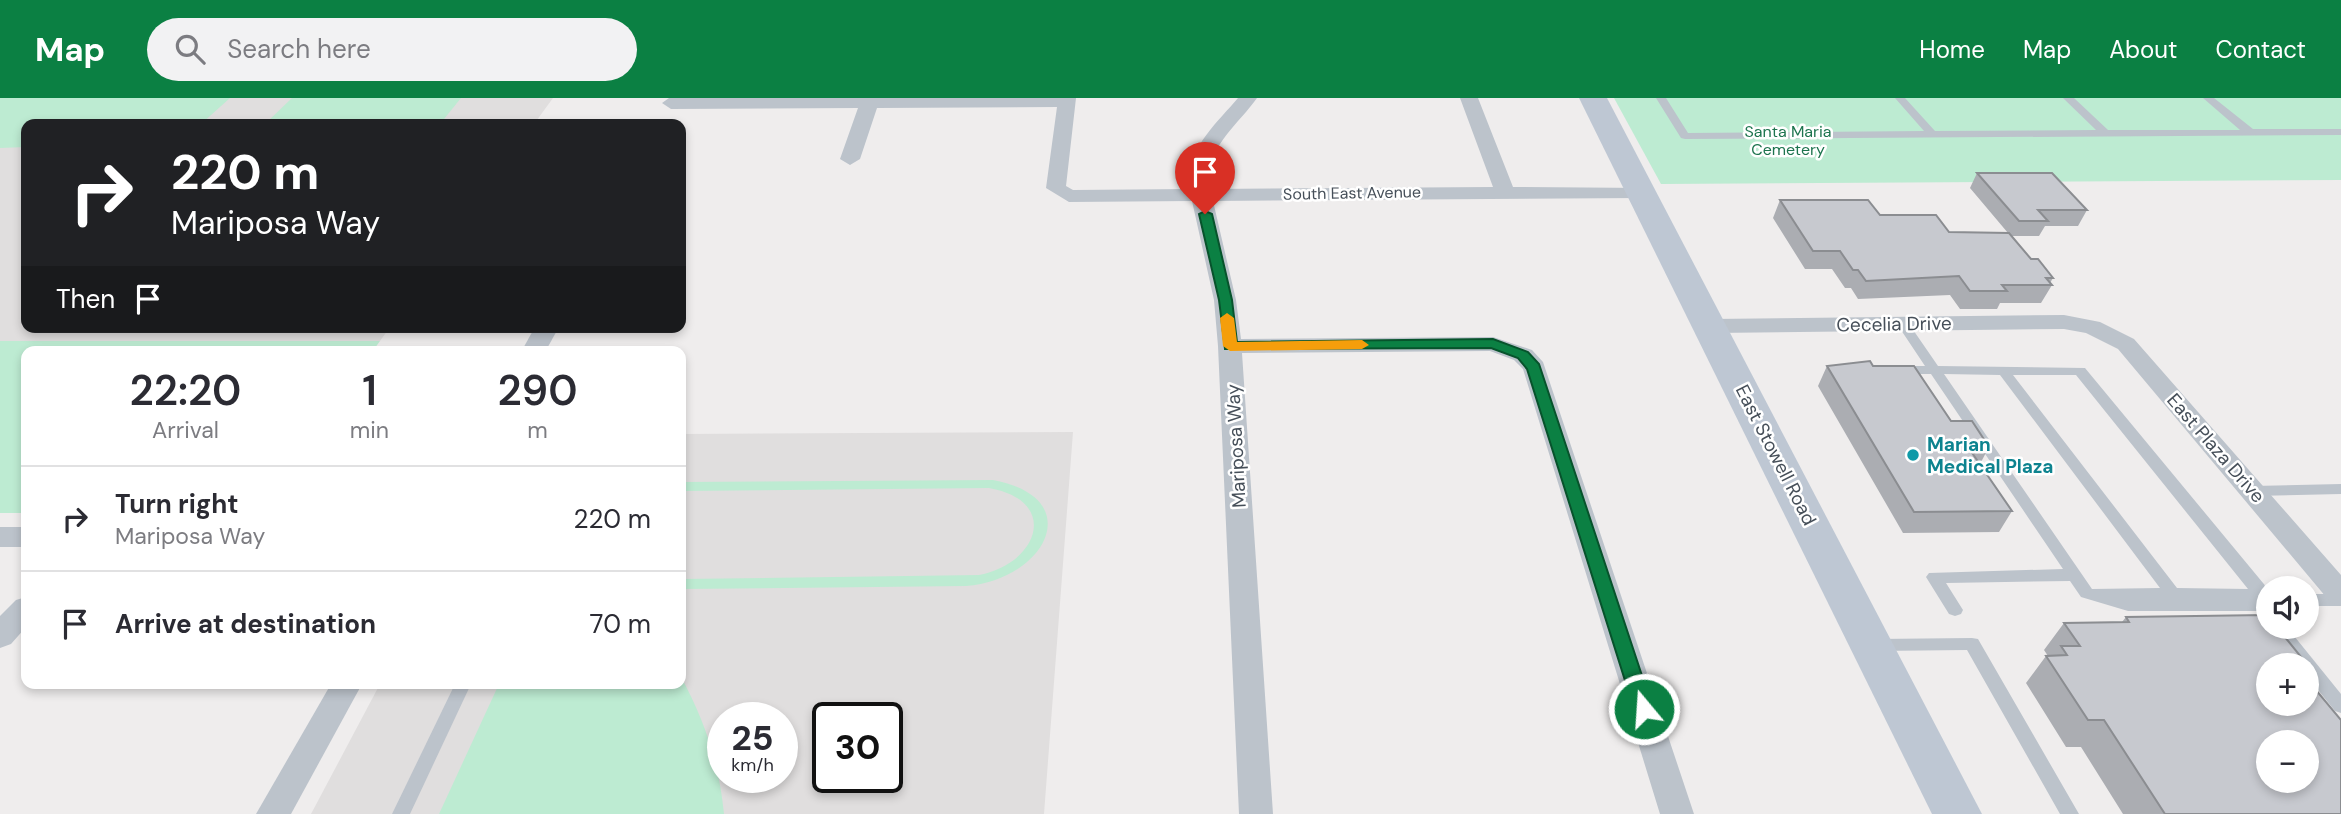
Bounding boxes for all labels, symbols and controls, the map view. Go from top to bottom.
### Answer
search box [147,18,637,81]
text: Map [35,28,105,71]
icon: search [171,30,209,68]
text: Search here [227,32,371,66]
text: Home [1919,34,1985,65]
text: Map [2023,34,2071,65]
text: About [2109,34,2178,65]
text: Contact [2216,34,2306,65]
park label: Santa Maria Cemetery [1744,121,1832,160]
text: 220 m [171,140,319,204]
pin [1175,142,1235,214]
icon: right [56,147,147,238]
icon: arrive [1186,153,1224,191]
street label: South East Avenue [1283,181,1421,205]
text: Mariposa Way [171,202,380,244]
icon: arrive [129,280,167,318]
text: Then [56,282,115,316]
street label: Cecelia Drive [1836,310,1952,338]
text: 22:20 [130,363,241,418]
text: 1 [362,363,377,418]
text: 290 [498,363,577,418]
street label: East Stowell Road [1730,380,1822,530]
street label: Mariposa Way [1220,383,1252,509]
street label: East Plaza Drive [2162,388,2270,508]
text: Arrival [152,415,219,445]
text: min [350,415,389,445]
text: m [527,415,548,445]
place label: Marian Medical Plaza [1927,432,2053,479]
marker: Marian Medical Plaza [1905,447,1921,463]
text: Turn right [115,487,239,521]
icon: right [56,500,94,538]
text: 220 m [573,502,651,536]
text: Mariposa Way [115,521,265,551]
map controls [2256,576,2319,793]
button: sound [2256,576,2319,639]
icon: arrive [56,605,94,643]
text: Arrive at destination [115,607,376,641]
text: 70 m [590,607,651,641]
button: + [2256,653,2319,716]
position arrow [1607,672,1681,746]
speed limit sign: 30 [812,702,903,793]
text: 25 [732,715,773,761]
button: − [2256,730,2319,793]
text: km/h [731,753,774,777]

